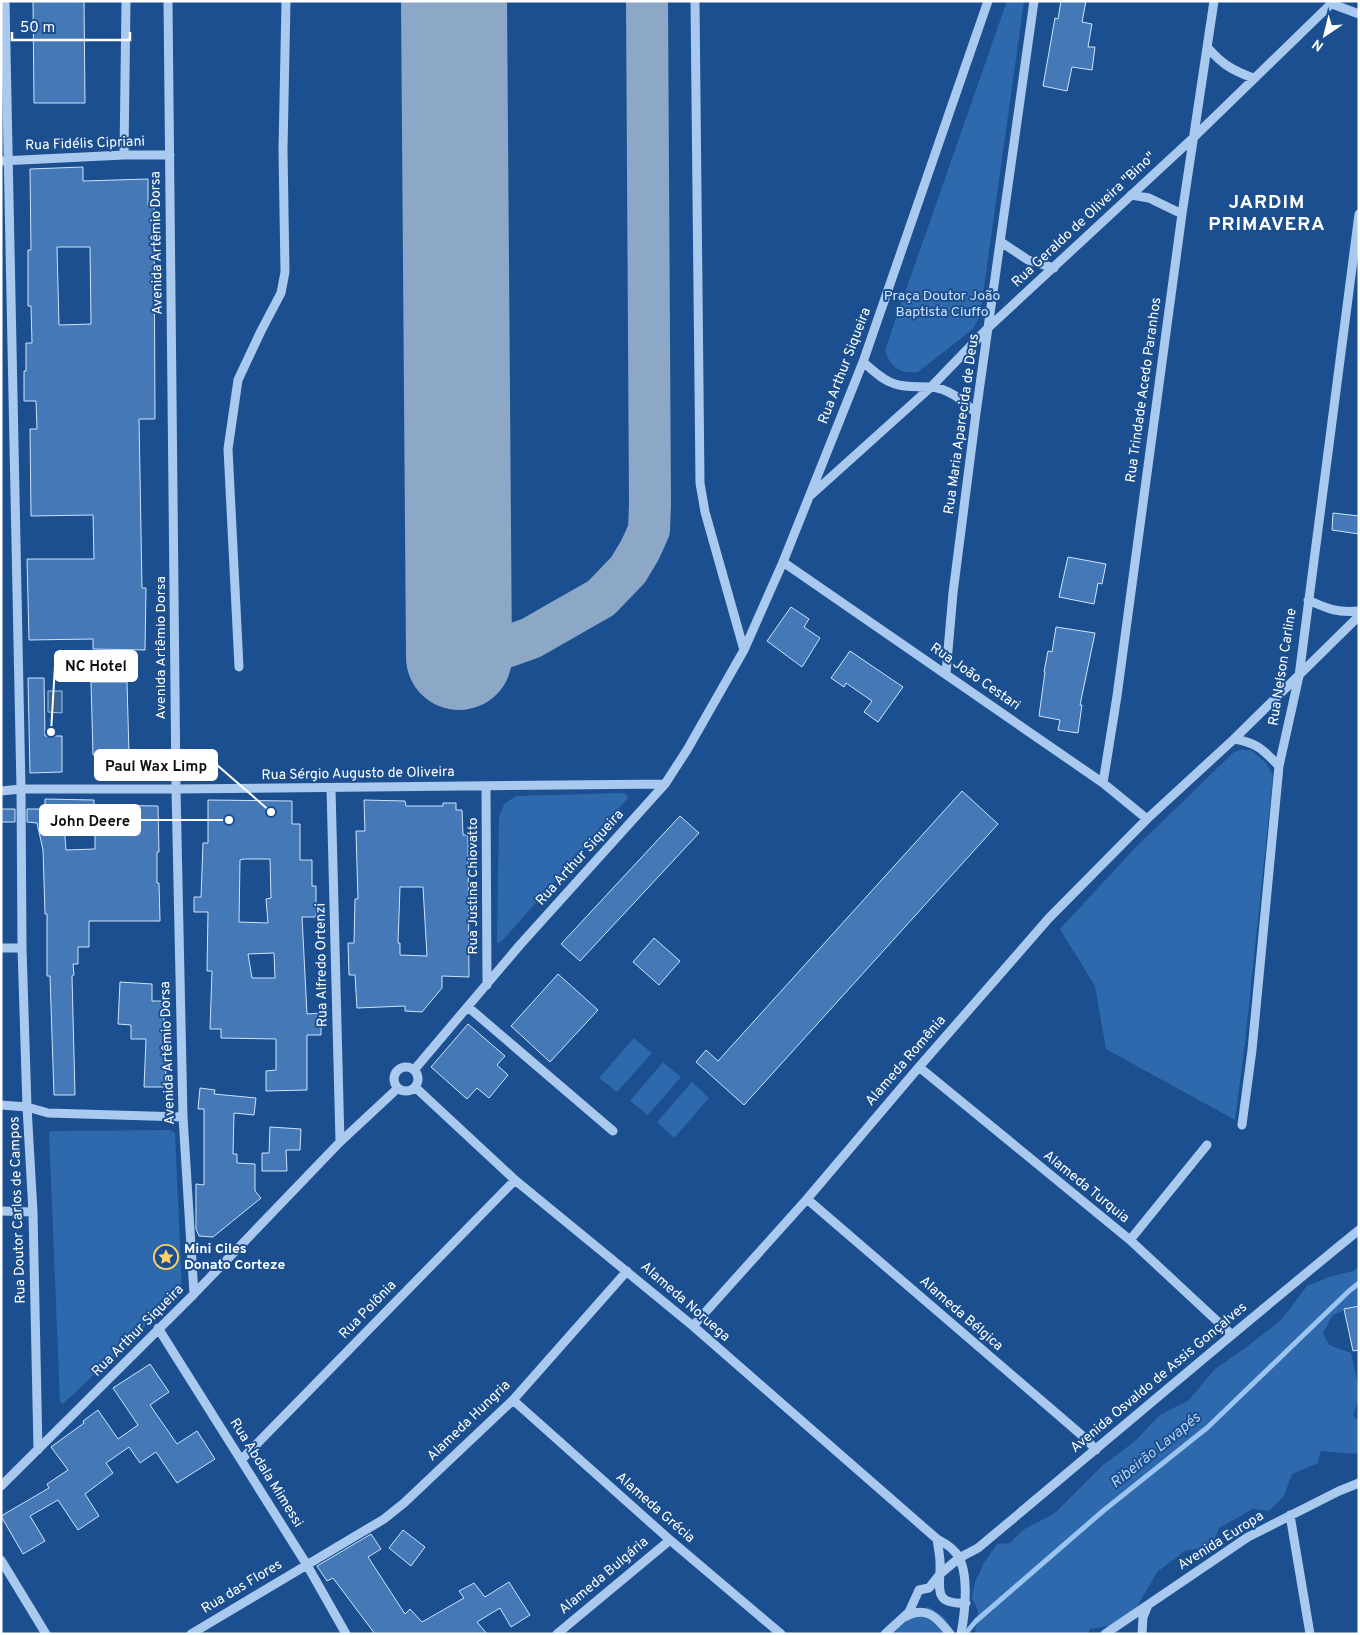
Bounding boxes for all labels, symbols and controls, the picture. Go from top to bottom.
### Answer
scale bar [12,10,130,42]
north arrow [1300,10,1350,60]
text: 50 m [20,19,55,38]
text: N [1309,35,1327,54]
street label: Rua Fidélis Cipriani [25,133,145,155]
street label: Rua Geraldo de Oliveira "Bino" [1009,149,1159,291]
street label: Avenida Artêmio Dorsa [147,171,167,315]
district label: JARDIM PRIMAVERA [1208,191,1326,237]
park label: Praça Doutor João Baptista Ciuffo [884,288,1000,321]
street label: Rua Trindade Acedo Paranhos [1123,296,1165,484]
street label: Rua Arthur Siqueira [815,305,875,427]
street label: Rua Maria Aparecida de Deus [941,333,983,515]
street label: Avenida Artêmio Dorsa [153,576,170,720]
street label: Rua Nelson Carline [1265,607,1301,727]
street label: Rua João Cestari [927,640,1023,714]
callout: NC Hotel [55,651,137,681]
text: NC Hotel [65,658,127,677]
callout: Paul Wax Limp [95,750,217,780]
text: Paul Wax Limp [105,758,207,777]
street label: Rua Sérgio Augusto de Oliveira [261,764,455,784]
callout: John Deere [40,805,140,835]
street label: Rua Arthur Siqueira [532,807,628,909]
text: John Deere [50,813,130,832]
street label: Rua Justina Chiovatto [465,817,482,955]
street label: Rua Alfredo Ortenzi [312,903,332,1027]
street label: Avenida Artêmio Dorsa [157,981,179,1125]
street label: Alameda Romênia [862,1012,950,1110]
street label: Rua Doutor Carlos de Campos [6,1116,30,1304]
street label: Alameda Turquia [1039,1147,1133,1227]
place label: Mini Ciles Donato Corteze [184,1241,285,1274]
place icon: Mini Ciles Donato Corteze [153,1244,179,1270]
street label: Alameda Noruega [637,1259,733,1345]
street label: Alameda Bélgica [916,1273,1006,1355]
street label: Rua Polônia [336,1277,400,1343]
street label: Rua Arthur Siqueira [88,1281,188,1381]
street label: Avenida Osvaldo de Assis Gonçalves [1067,1299,1251,1457]
street label: Alameda Hungria [424,1377,514,1465]
water label: Ribeirão Lavapés [1107,1409,1205,1493]
street label: Rua Abdala Mimessi [226,1415,306,1531]
street label: Alameda Grécia [612,1469,698,1547]
street label: Avenida Europa [1175,1508,1267,1574]
street label: Alameda Bulgária [556,1534,652,1618]
street label: Rua das Flores [199,1556,285,1618]

